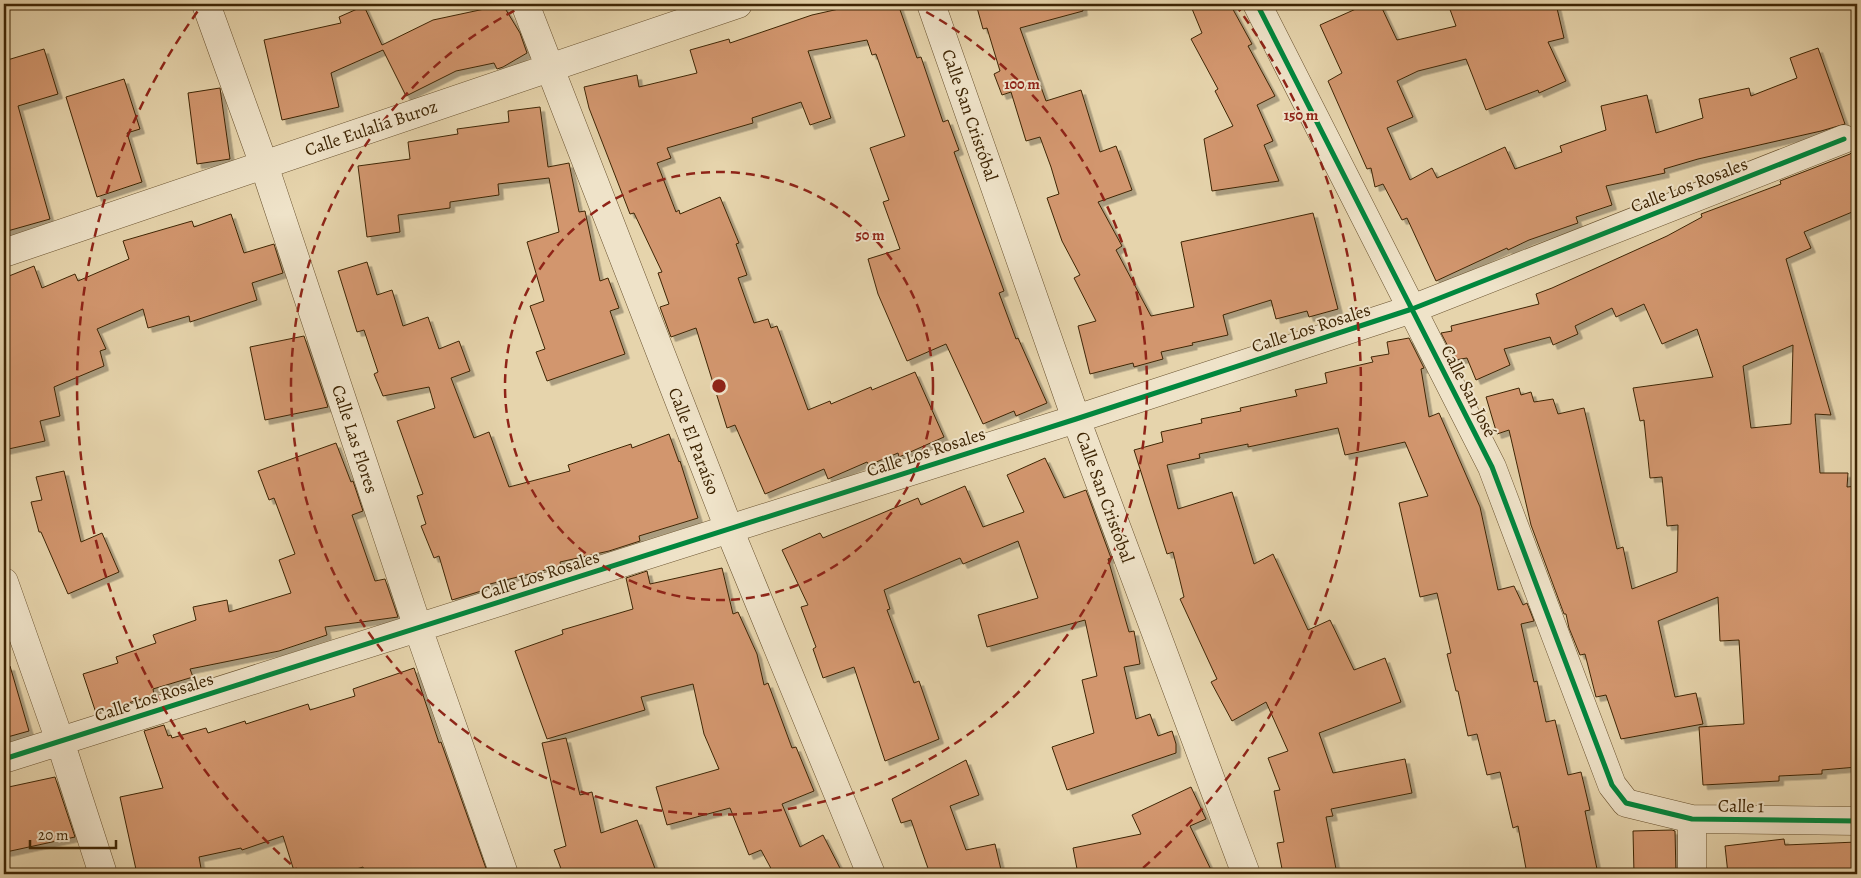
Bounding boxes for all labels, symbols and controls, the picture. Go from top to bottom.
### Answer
street label: Calle San Cristóbal [936,46,1004,185]
text: 100 m [1004,74,1040,94]
street label: Calle Eulalia Buroz [302,94,440,162]
text: 150 m [1284,105,1319,125]
street label: Calle Los Rosales [1627,152,1751,218]
text: 50 m [855,225,885,245]
street label: Calle Los Rosales [1248,297,1374,359]
street label: Calle San José [1435,341,1503,441]
centre of rings [710,377,728,395]
street label: Calle Las Flores [326,382,384,496]
street label: Calle El Paraíso [663,384,725,498]
street label: Calle Los Rosales [863,421,989,483]
street label: Calle San Cristóbal [1070,428,1140,567]
street label: Calle Los Rosales [477,544,603,606]
street label: Calle Los Rosales [91,666,217,728]
street label: Calle 1 [1718,794,1764,818]
scale bar [30,818,116,850]
text: 20 m [38,825,69,845]

